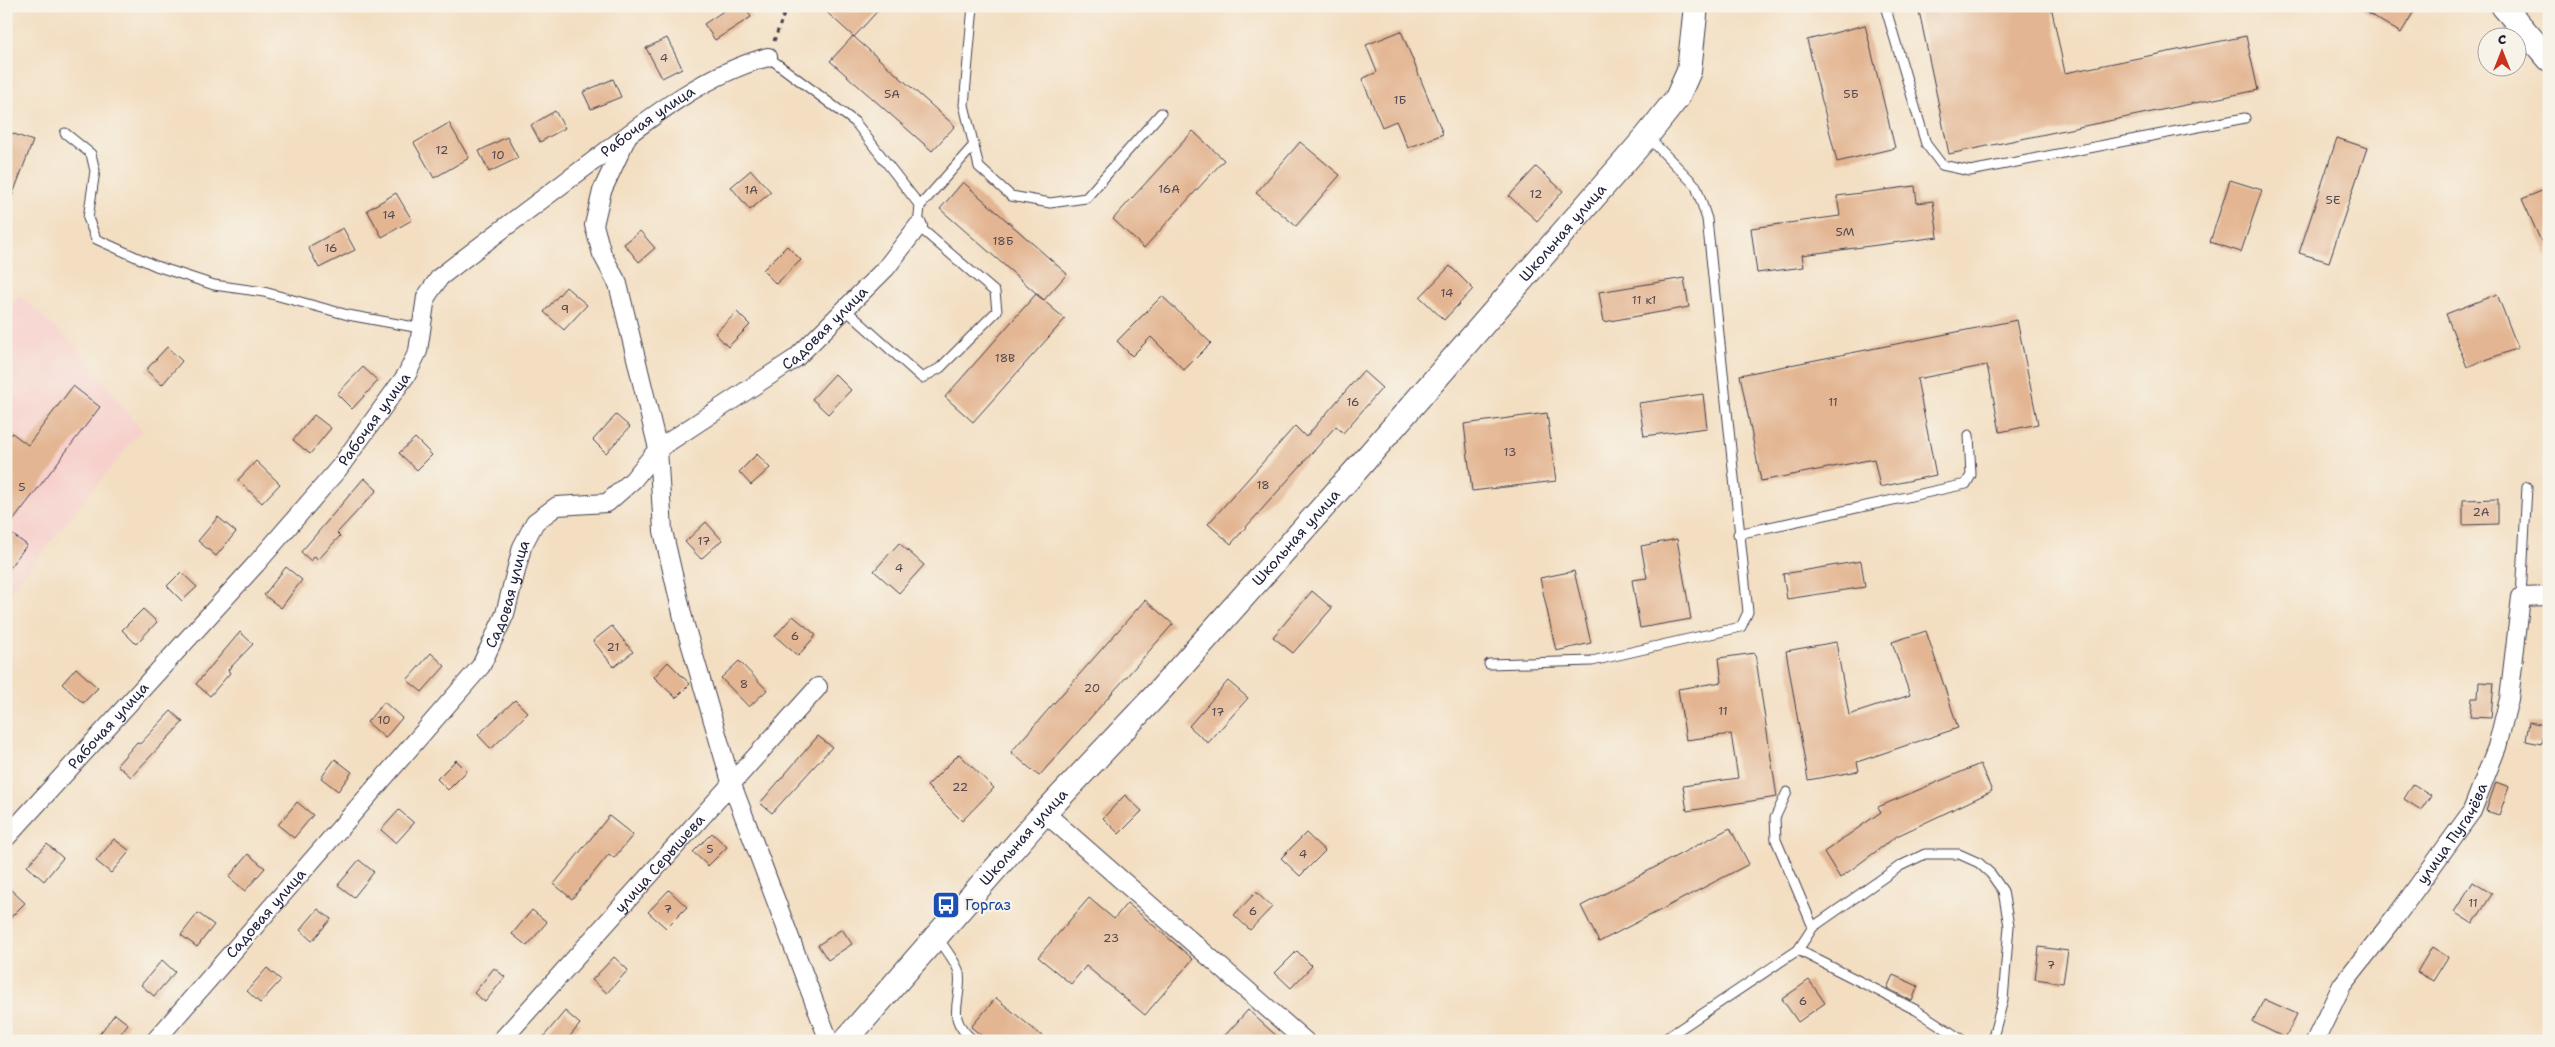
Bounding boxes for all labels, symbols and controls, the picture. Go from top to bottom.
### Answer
north arrow [2478,28,2528,78]
text: С [2498,30,2506,48]
house number: 4 [660,50,668,66]
street label: Рабочая улица [596,81,699,162]
house number: 5А [884,86,900,102]
house number: 5Б [1843,86,1859,102]
house number: 1Б [1394,92,1407,108]
house number: 12 [436,142,448,158]
house number: 10 [491,147,505,163]
street label: Школьная улица [1515,179,1611,286]
house number: 16А [1158,181,1180,197]
house number: 1А [744,182,758,198]
house number: 12 [1530,186,1542,202]
house number: 5Е [2326,192,2340,208]
house number: 14 [383,207,395,223]
house number: 5М [1835,224,1855,240]
house number: 18Б [992,233,1014,249]
house number: 16 [324,240,338,256]
street label: Садовая улица [778,281,873,375]
house number: 14 [1441,285,1453,301]
house number: 11 к1 [1632,292,1656,308]
house number: 9 [561,301,569,317]
house number: 18В [995,350,1015,366]
street label: Рабочая улица [334,368,415,470]
house number: 16 [1346,394,1360,410]
house number: 11 [1828,394,1838,410]
house number: 13 [1504,444,1516,460]
house number: 18 [1256,477,1270,493]
house number: 5 [18,479,26,495]
street label: Школьная улица [1247,484,1345,590]
house number: 2А [2472,504,2490,520]
house number: 17 [698,533,710,549]
street label: Садовая улица [481,535,534,651]
house number: 4 [895,560,903,576]
house number: 6 [791,628,799,644]
house number: 21 [607,639,619,655]
house number: 8 [740,676,748,692]
street label: Рабочая улица [64,677,154,774]
house number: 20 [1084,680,1100,696]
house number: 11 [1718,703,1728,719]
house number: 17 [1212,704,1224,720]
house number: 10 [377,712,391,728]
house number: 22 [952,779,968,795]
street label: улица Пугачёва [2412,780,2492,888]
street label: Школьная улица [975,784,1073,890]
street label: улица Серышева [610,810,710,917]
house number: 5 [706,841,714,857]
house number: 4 [1299,846,1307,862]
street label: Садовая улица [221,864,311,963]
bus stop icon: Горгаз [931,890,961,920]
place label: Горгаз [965,895,1011,915]
house number: 11 [2468,895,2478,911]
house number: 7 [664,901,672,917]
house number: 6 [1249,903,1257,919]
house number: 23 [1103,930,1119,946]
house number: 7 [2047,957,2055,973]
house number: 6 [1799,993,1807,1009]

